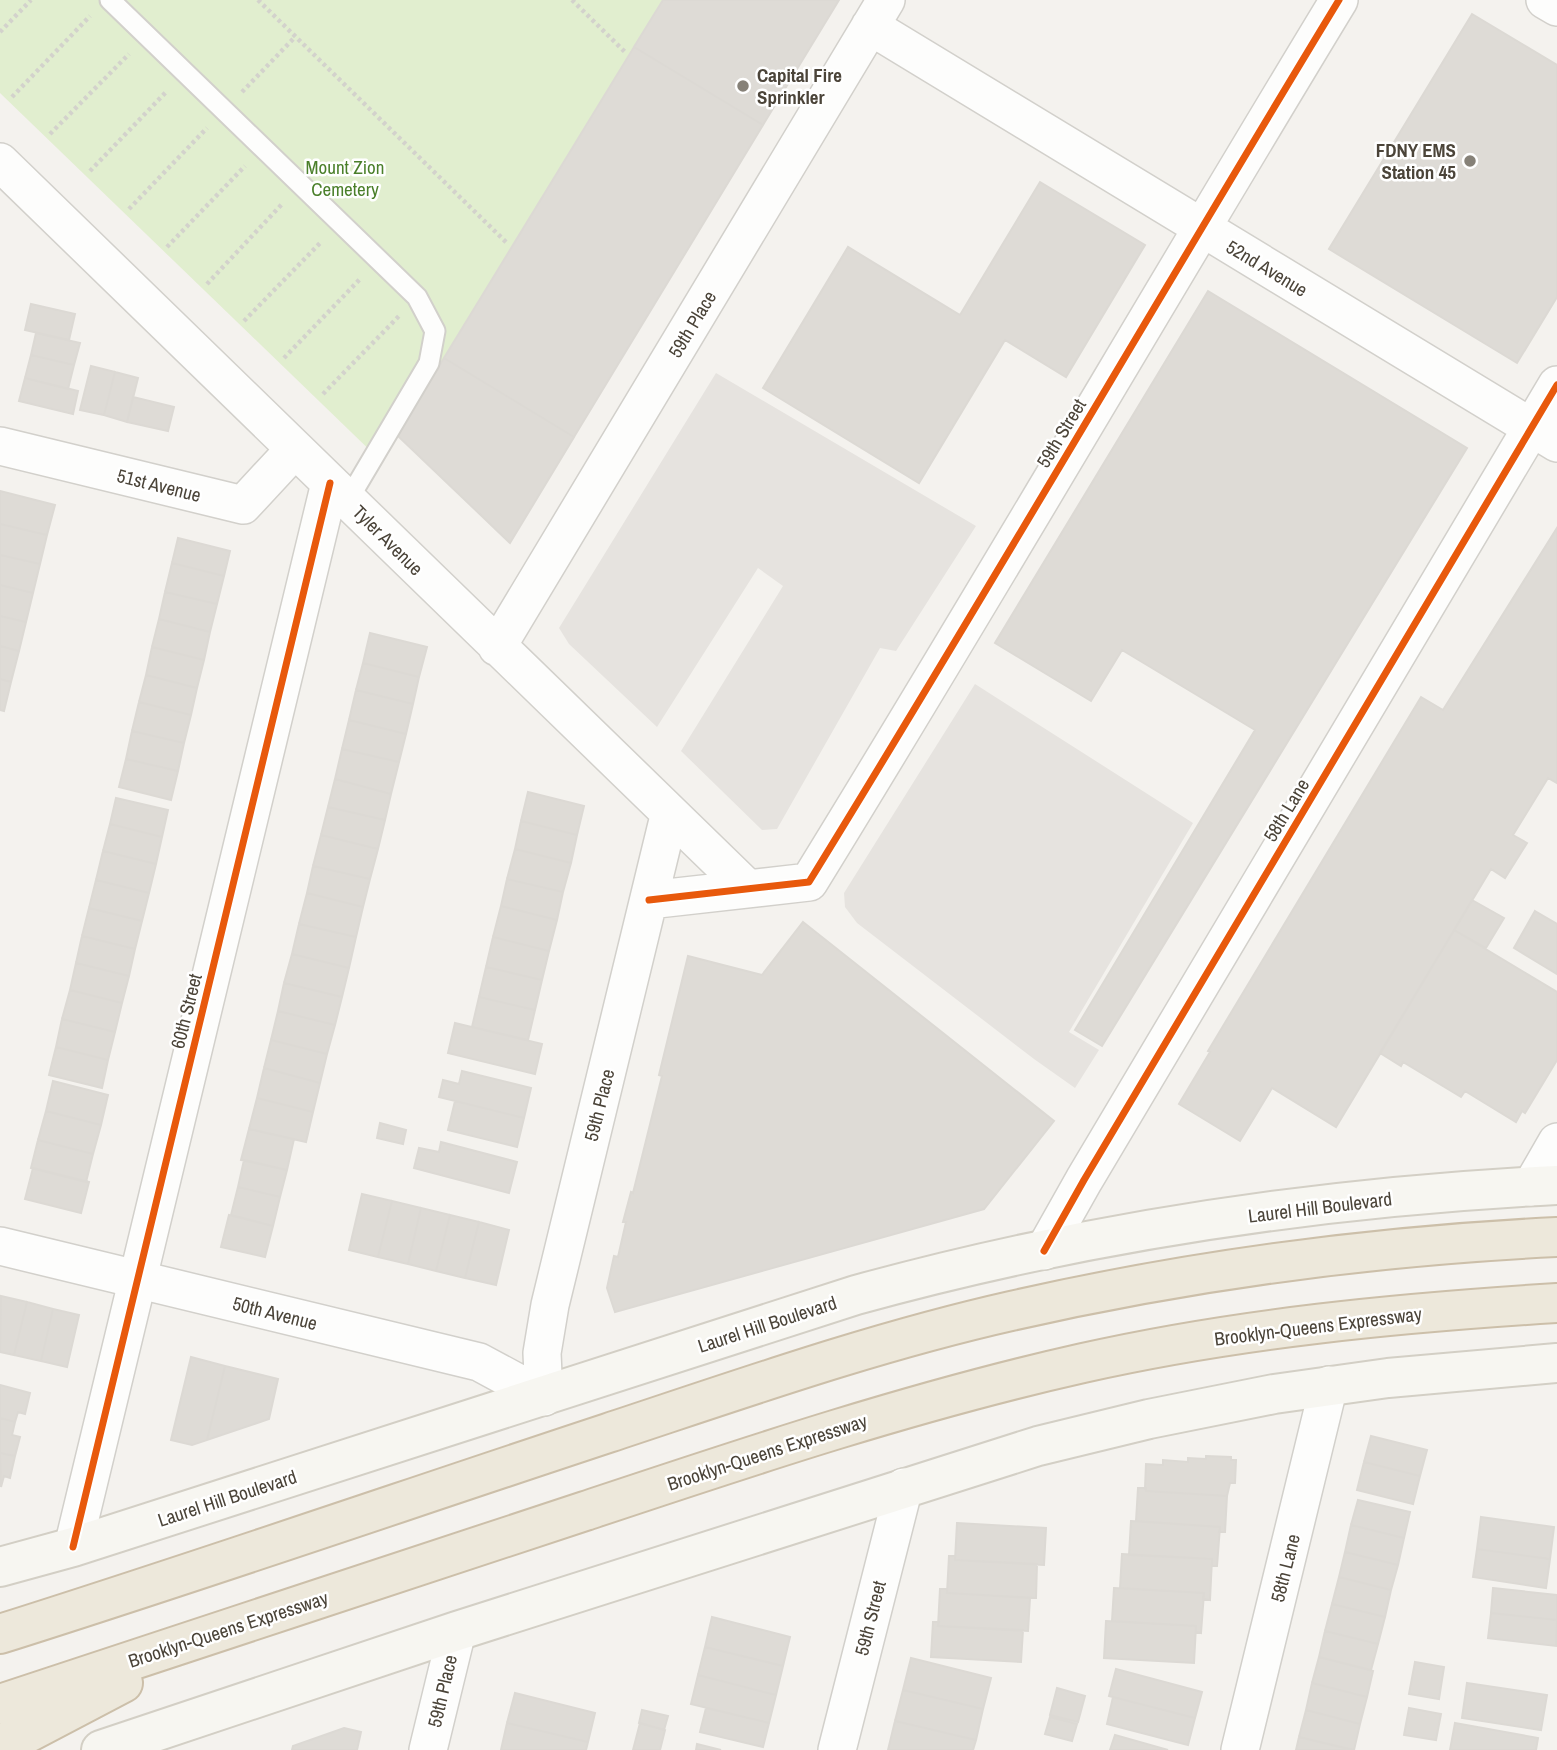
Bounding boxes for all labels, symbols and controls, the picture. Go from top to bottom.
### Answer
place label: Capital Fire Sprinkler [757,62,842,110]
marker: Capital Fire Sprinkler [735,78,751,94]
place label: FDNY EMS Station 45 [1376,137,1456,185]
marker: FDNY EMS Station 45 [1462,153,1478,169]
park label: Mount Zion Cemetery [306,154,384,202]
street label: 52nd Avenue [1221,233,1313,303]
street label: 59th Place [662,286,722,362]
street label: 59th Street [1030,393,1092,472]
street label: 51st Avenue [114,462,204,508]
street label: Tyler Avenue [347,499,429,581]
street label: 58th Lane [1257,774,1315,846]
street label: 60th Street [164,970,208,1051]
street label: 59th Place [577,1066,621,1144]
street label: Laurel Hill Boulevard [1247,1185,1393,1229]
street label: Laurel Hill Boulevard [694,1289,840,1359]
street label: 50th Avenue [230,1290,320,1336]
street label: Brooklyn-Queens Expressway [1213,1300,1423,1352]
street label: Brooklyn-Queens Expressway [664,1407,870,1497]
street label: Laurel Hill Boulevard [154,1463,300,1533]
street label: 58th Lane [1264,1531,1306,1605]
street label: 59th Street [848,1577,892,1658]
street label: Brooklyn-Queens Expressway [125,1584,331,1674]
street label: 59th Place [421,1652,463,1730]

